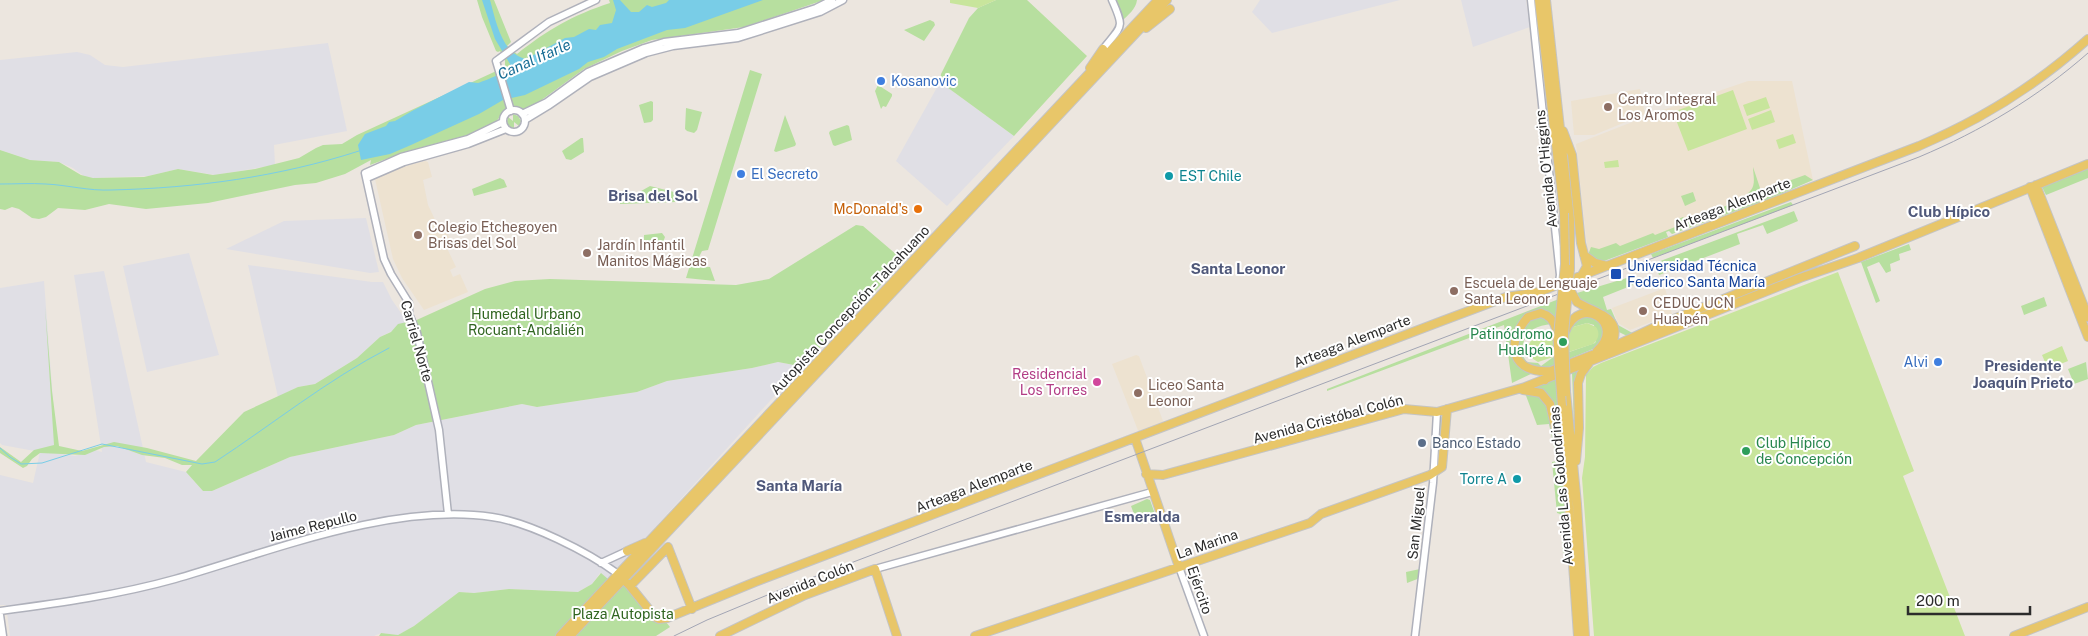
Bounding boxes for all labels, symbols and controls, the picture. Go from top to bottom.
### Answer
water label: Canal Ifarle [495,35,573,83]
place label: Kosanovic [891,73,957,89]
marker: Kosanovic [875,75,887,87]
place label: Centro Integral Los Aromos [1618,91,1716,123]
marker: Centro Integral Los Aromos [1602,101,1614,113]
street label: Avenida O'Higgins [1532,109,1560,229]
place label: El Secreto [751,166,818,182]
marker: El Secreto [735,168,747,180]
place label: EST Chile [1179,168,1242,184]
marker: EST Chile [1163,170,1175,182]
street label: Arteaga Alemparte [1671,174,1793,234]
district label: Brisa del Sol [608,187,698,204]
place label: McDonald's [833,201,908,217]
marker: McDonald's [912,203,924,215]
district label: Club Hípico [1908,203,1991,220]
place label: Colegio Etchegoyen Brisas del Sol [428,219,557,251]
street label: Autopista Concepción - Talcahuano [767,222,933,398]
marker: Colegio Etchegoyen Brisas del Sol [412,229,424,241]
place label: Jardín Infantil Manitos Mágicas [597,237,707,269]
marker: Jardín Infantil Manitos Mágicas [581,247,593,259]
place label: Universidad Técnica Federico Santa María [1627,258,1765,290]
district label: Santa Leonor [1190,260,1286,277]
marker: Universidad Técnica Federico Santa María [1609,267,1623,281]
place label: Escuela de Lenguaje Santa Leonor [1464,275,1598,307]
marker: Escuela de Lenguaje Santa Leonor [1448,285,1460,297]
place label: CEDUC UCN Hualpén [1653,295,1734,327]
street label: Carriel Norte [398,298,436,384]
marker: CEDUC UCN Hualpén [1637,305,1649,317]
park label: Humedal Urbano Rocuant-Andalién [468,306,584,338]
street label: Arteaga Alemparte [1291,311,1413,371]
place label: Patinódromo Hualpén [1470,326,1553,358]
marker: Patinódromo Hualpén [1557,336,1569,348]
place label: Alvi [1904,354,1928,370]
marker: Alvi [1932,356,1944,368]
district label: Presidente Joaquín Prieto [1973,357,2074,391]
place label: Residencial Los Torres [1012,366,1087,398]
marker: Residencial Los Torres [1091,376,1103,388]
place label: Liceo Santa Leonor [1148,377,1224,409]
marker: Liceo Santa Leonor [1132,387,1144,399]
street label: Avenida Cristóbal Colón [1251,391,1405,447]
street label: Avenida Las Golondrinas [1546,406,1576,566]
place label: Banco Estado [1432,435,1521,451]
place label: Club Hípico de Concepción [1756,435,1852,467]
marker: Banco Estado [1416,437,1428,449]
marker: Club Hípico de Concepción [1740,445,1752,457]
street label: Arteaga Alemparte [913,456,1035,516]
place label: Torre A [1460,471,1507,487]
marker: Torre A [1511,473,1523,485]
district label: Santa María [756,477,842,494]
street label: San Miguel [1404,486,1428,560]
street label: Jaime Repullo [268,507,358,545]
district label: Esmeralda [1104,508,1180,525]
street label: La Marina [1174,526,1240,562]
street label: Avenida Colón [764,557,856,607]
street label: Ejército [1184,564,1216,616]
scale bar [1908,584,2030,616]
text: 200 m [1916,592,1960,609]
park label: Plaza Autopista [572,606,674,622]

